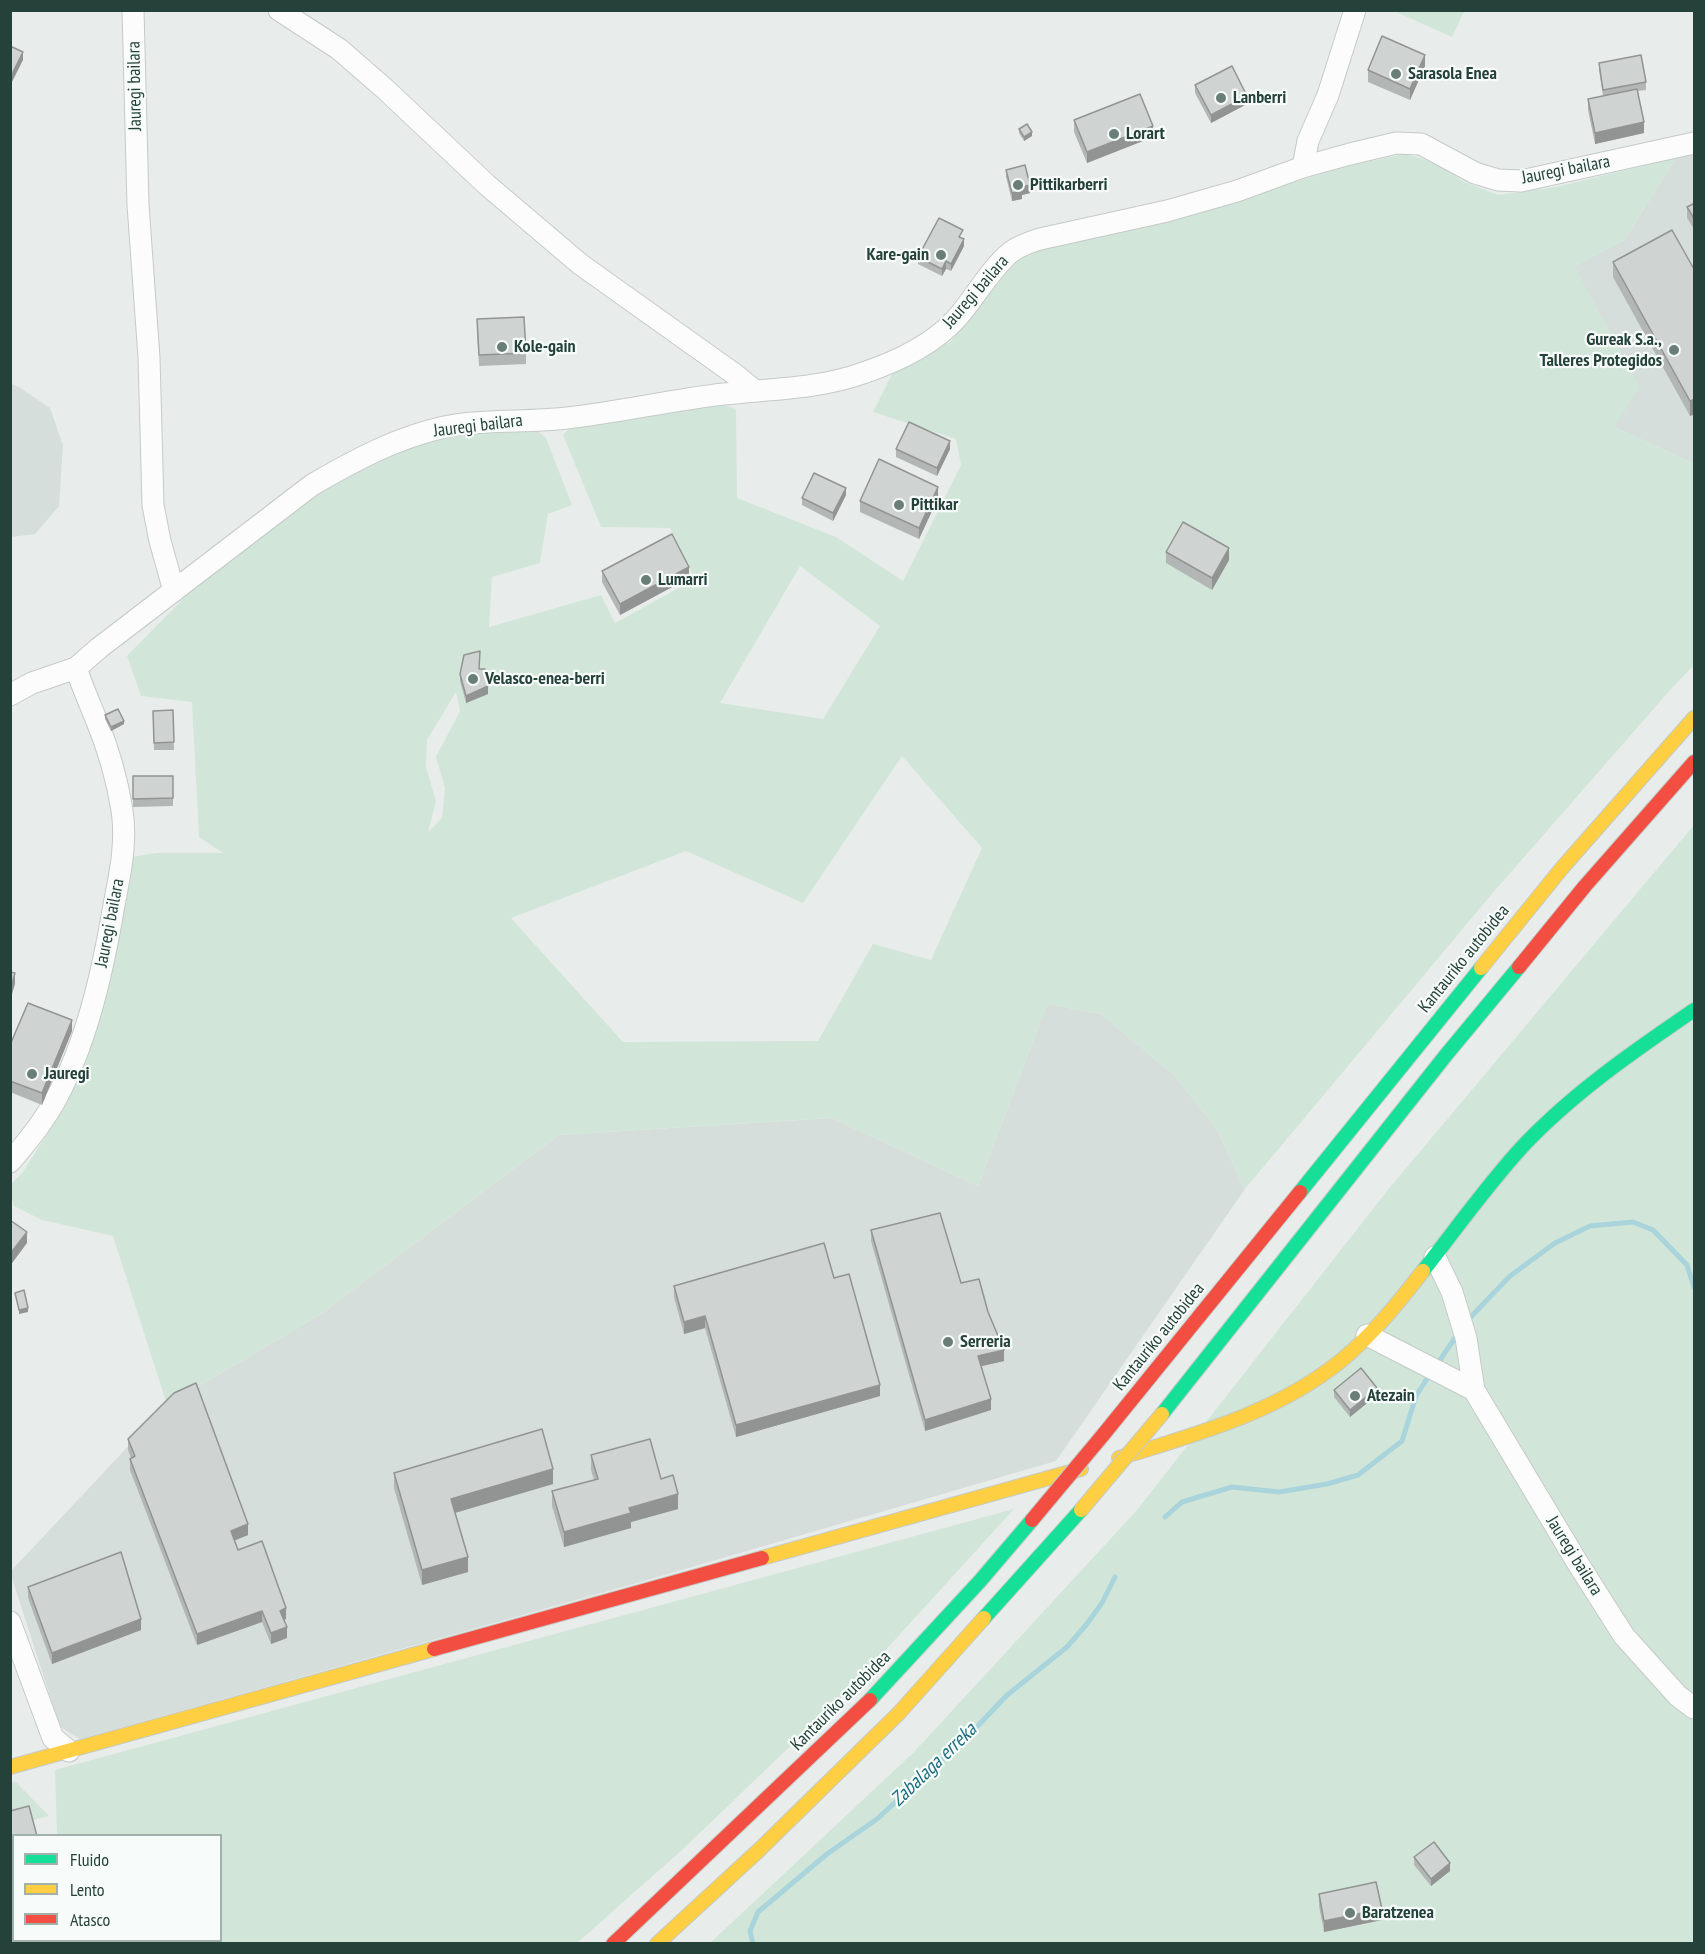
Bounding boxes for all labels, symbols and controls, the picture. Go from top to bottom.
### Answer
street label: Jauregi bailara [123,41,147,131]
place label: Sarasola Enea [1408,63,1497,85]
marker: Sarasola Enea [1389,67,1403,81]
place label: Lanberri [1233,87,1286,109]
marker: Lanberri [1214,91,1228,105]
place label: Lorart [1126,123,1165,145]
marker: Lorart [1107,127,1121,141]
street label: Jauregi bailara [1520,151,1612,189]
place label: Pittikarberri [1030,174,1107,196]
marker: Pittikarberri [1011,178,1025,192]
place label: Kare-gain [867,244,929,266]
marker: Kare-gain [934,248,948,262]
street label: Jauregi bailara [938,251,1014,333]
place label: Gureak S.a., Talleres Protegidos [1539,329,1662,372]
place label: Kole-gain [514,336,576,358]
marker: Kole-gain [495,340,509,354]
marker: Gureak S.a., Talleres Protegidos [1667,343,1681,357]
street label: Jauregi bailara [432,410,524,442]
place label: Pittikar [911,494,958,516]
marker: Pittikar [892,498,906,512]
place label: Lumarri [658,569,708,591]
marker: Lumarri [639,573,653,587]
place label: Velasco-enea-berri [485,668,605,690]
marker: Velasco-enea-berri [466,672,480,686]
street label: Jauregi bailara [91,877,129,969]
street label: Kantauriko autobidea [1414,901,1514,1017]
place label: Jauregi [44,1063,90,1085]
marker: Jauregi [25,1067,39,1081]
street label: Kantauriko autobidea [1109,1279,1209,1395]
place label: Serreria [960,1331,1011,1353]
marker: Serreria [941,1335,955,1349]
place label: Atezain [1367,1385,1415,1407]
marker: Atezain [1348,1389,1362,1403]
street label: Jauregi bailara [1541,1512,1607,1600]
street label: Kantauriko autobidea [787,1647,895,1755]
water label: Zabalaga erreka [886,1718,982,1812]
legend [12,1834,222,1942]
text: Fluido [70,1848,109,1871]
text: Lento [70,1878,105,1901]
place label: Baratzenea [1362,1902,1434,1924]
marker: Baratzenea [1343,1906,1357,1920]
text: Atasco [70,1908,110,1931]

